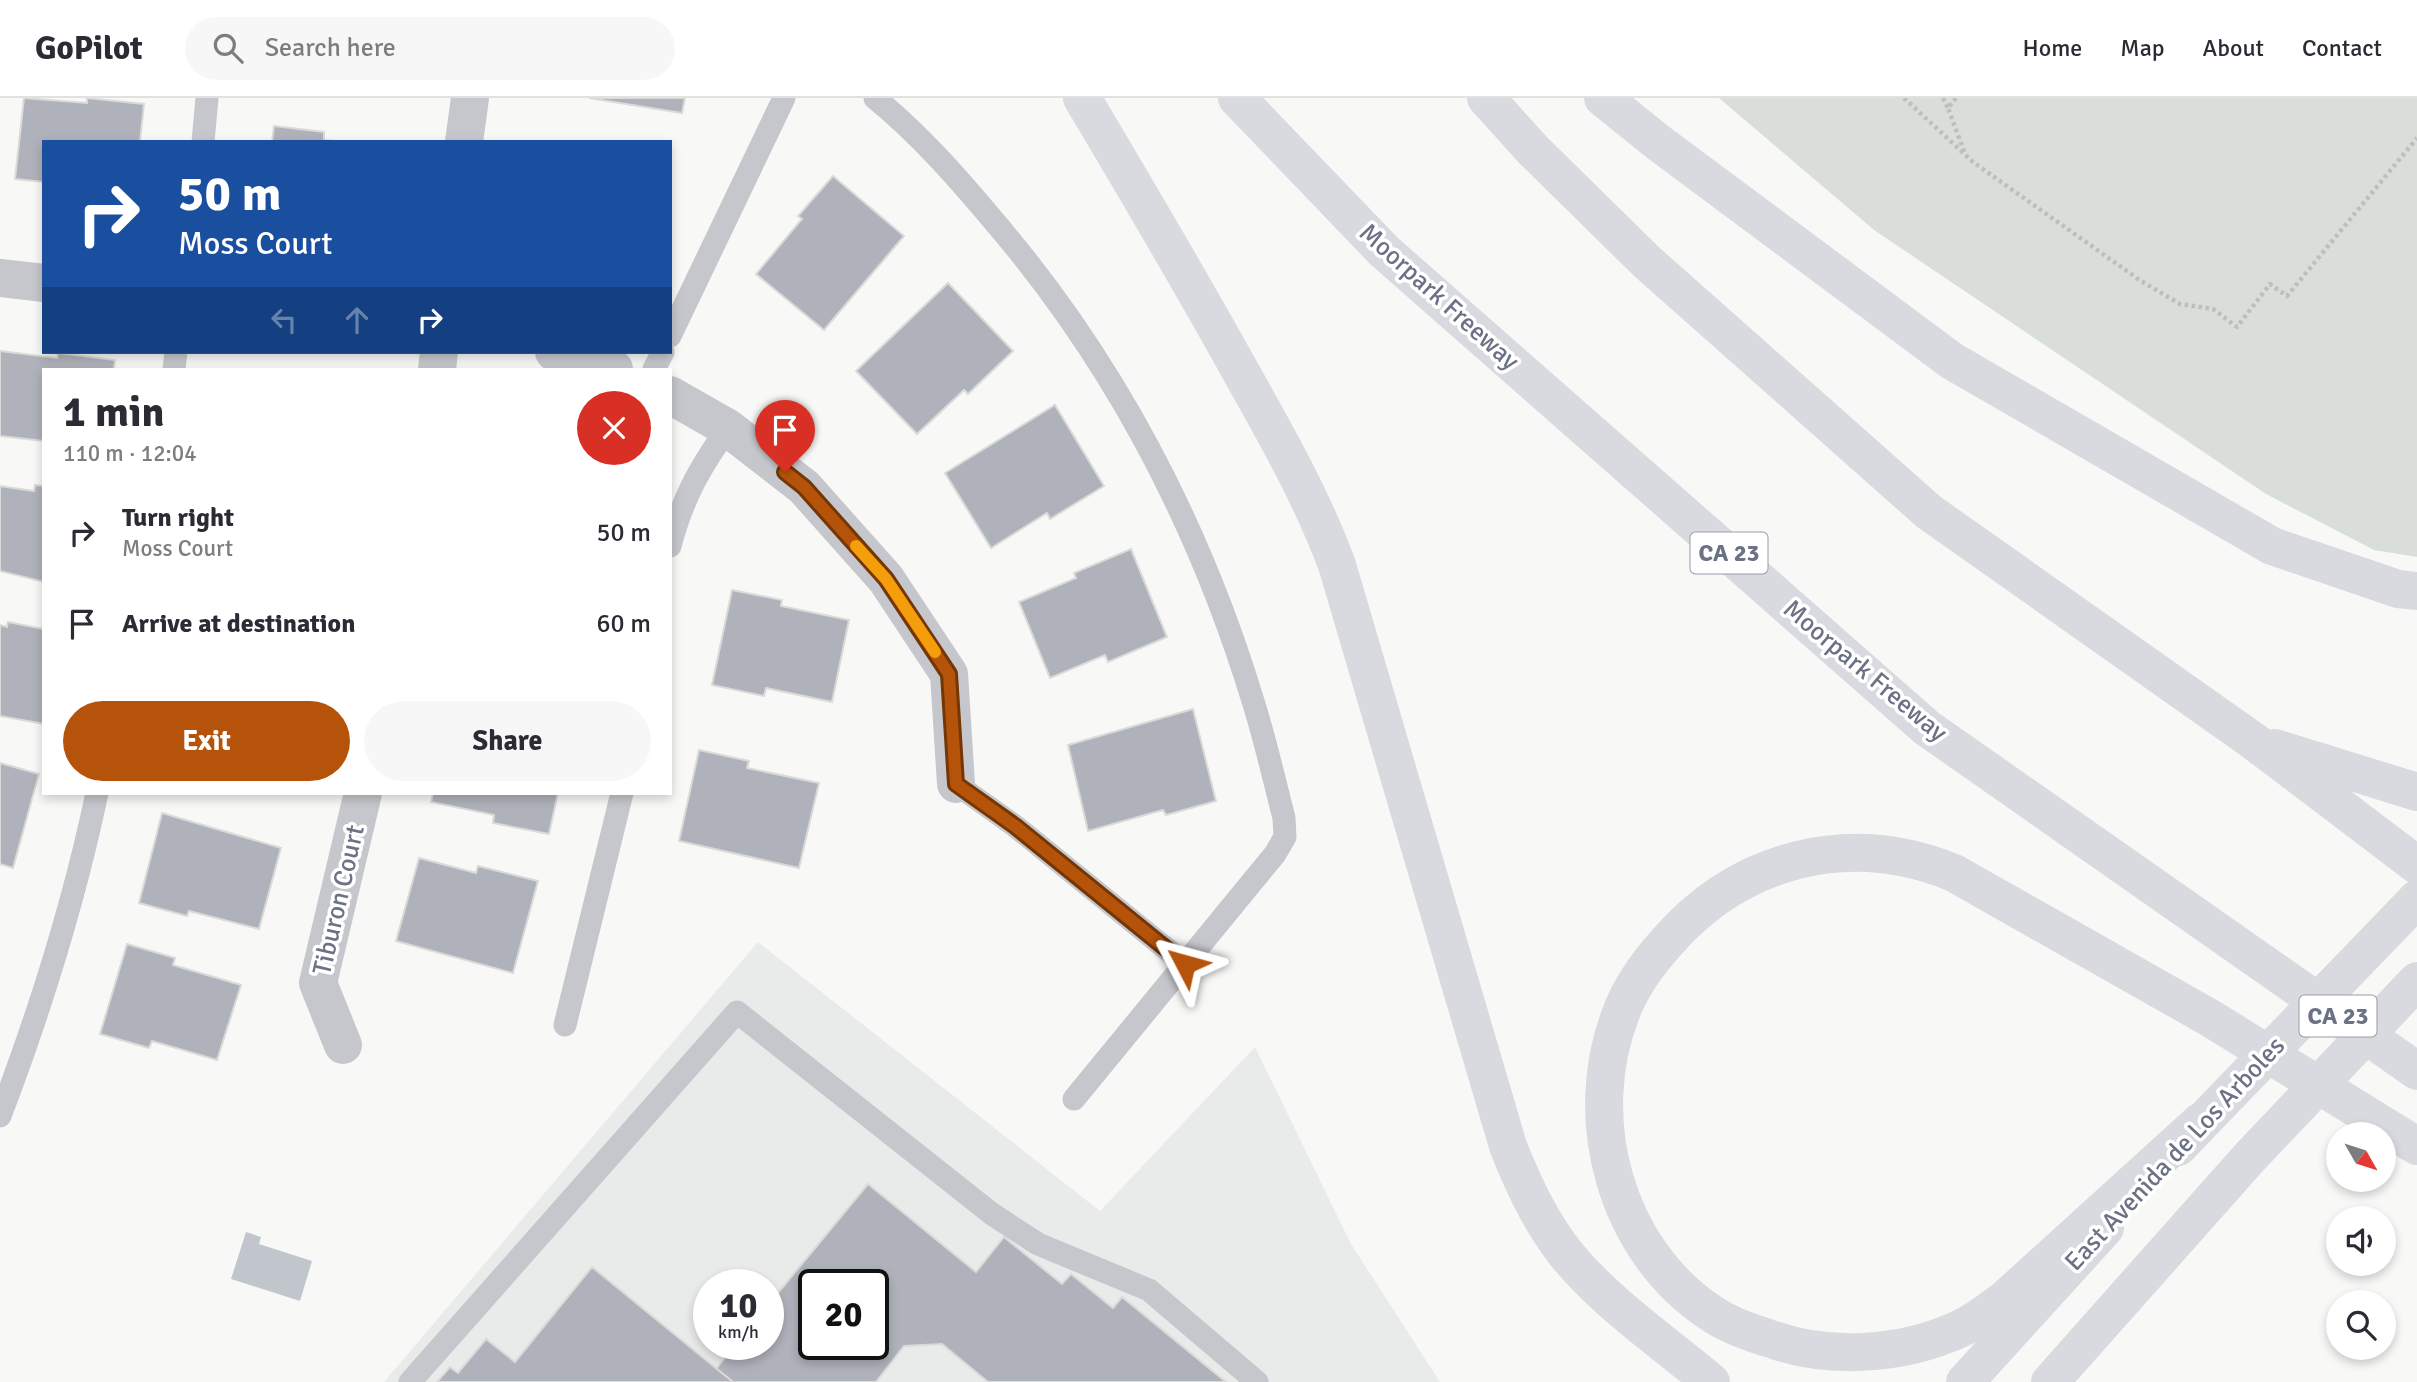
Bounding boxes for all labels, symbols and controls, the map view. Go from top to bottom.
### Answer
search box [185,17,675,80]
text: GoPilot [35,28,143,69]
icon: search [209,29,247,67]
text: Search here [265,32,396,64]
text: Home [2022,33,2082,63]
text: Map [2120,33,2165,63]
text: About [2203,33,2264,63]
text: Contact [2302,33,2382,63]
text: 50 m [178,164,281,224]
icon: right [63,168,154,259]
street label: Moorpark Freeway [1352,217,1526,377]
text: Moss Court [178,224,332,263]
icon: left [265,301,303,339]
icon: ahead [338,301,376,339]
icon: right [411,301,449,339]
text: 1 min [63,387,164,438]
button: close [577,391,651,465]
pin [755,400,815,472]
icon: arrive [766,411,804,449]
text: 110 m · 12:04 [63,439,197,468]
text: Turn right [122,502,234,534]
icon: right [63,514,101,552]
text: 50 m [596,517,651,549]
road number: CA 23 [1690,532,1768,574]
text: Moss Court [122,534,233,563]
street label: Moorpark Freeway [1777,593,1953,749]
icon: arrive [63,605,101,643]
text: Arrive at destination [122,608,355,640]
text: 60 m [596,608,651,640]
button: Exit [63,701,350,781]
button: Share [364,701,651,781]
street label: Tiburon Court [306,822,372,978]
position arrow [1148,927,1222,1001]
road number: CA 23 [2300,996,2376,1036]
street label: East Avenida de Los Arboles [2058,1030,2292,1278]
north arrow [2326,1122,2396,1192]
map controls [2326,1122,2396,1360]
button: sound [2326,1206,2396,1276]
speed limit sign: 20 [798,1269,889,1360]
text: 10 [720,1284,757,1327]
button: search [2326,1290,2396,1360]
text: km/h [718,1321,759,1343]

